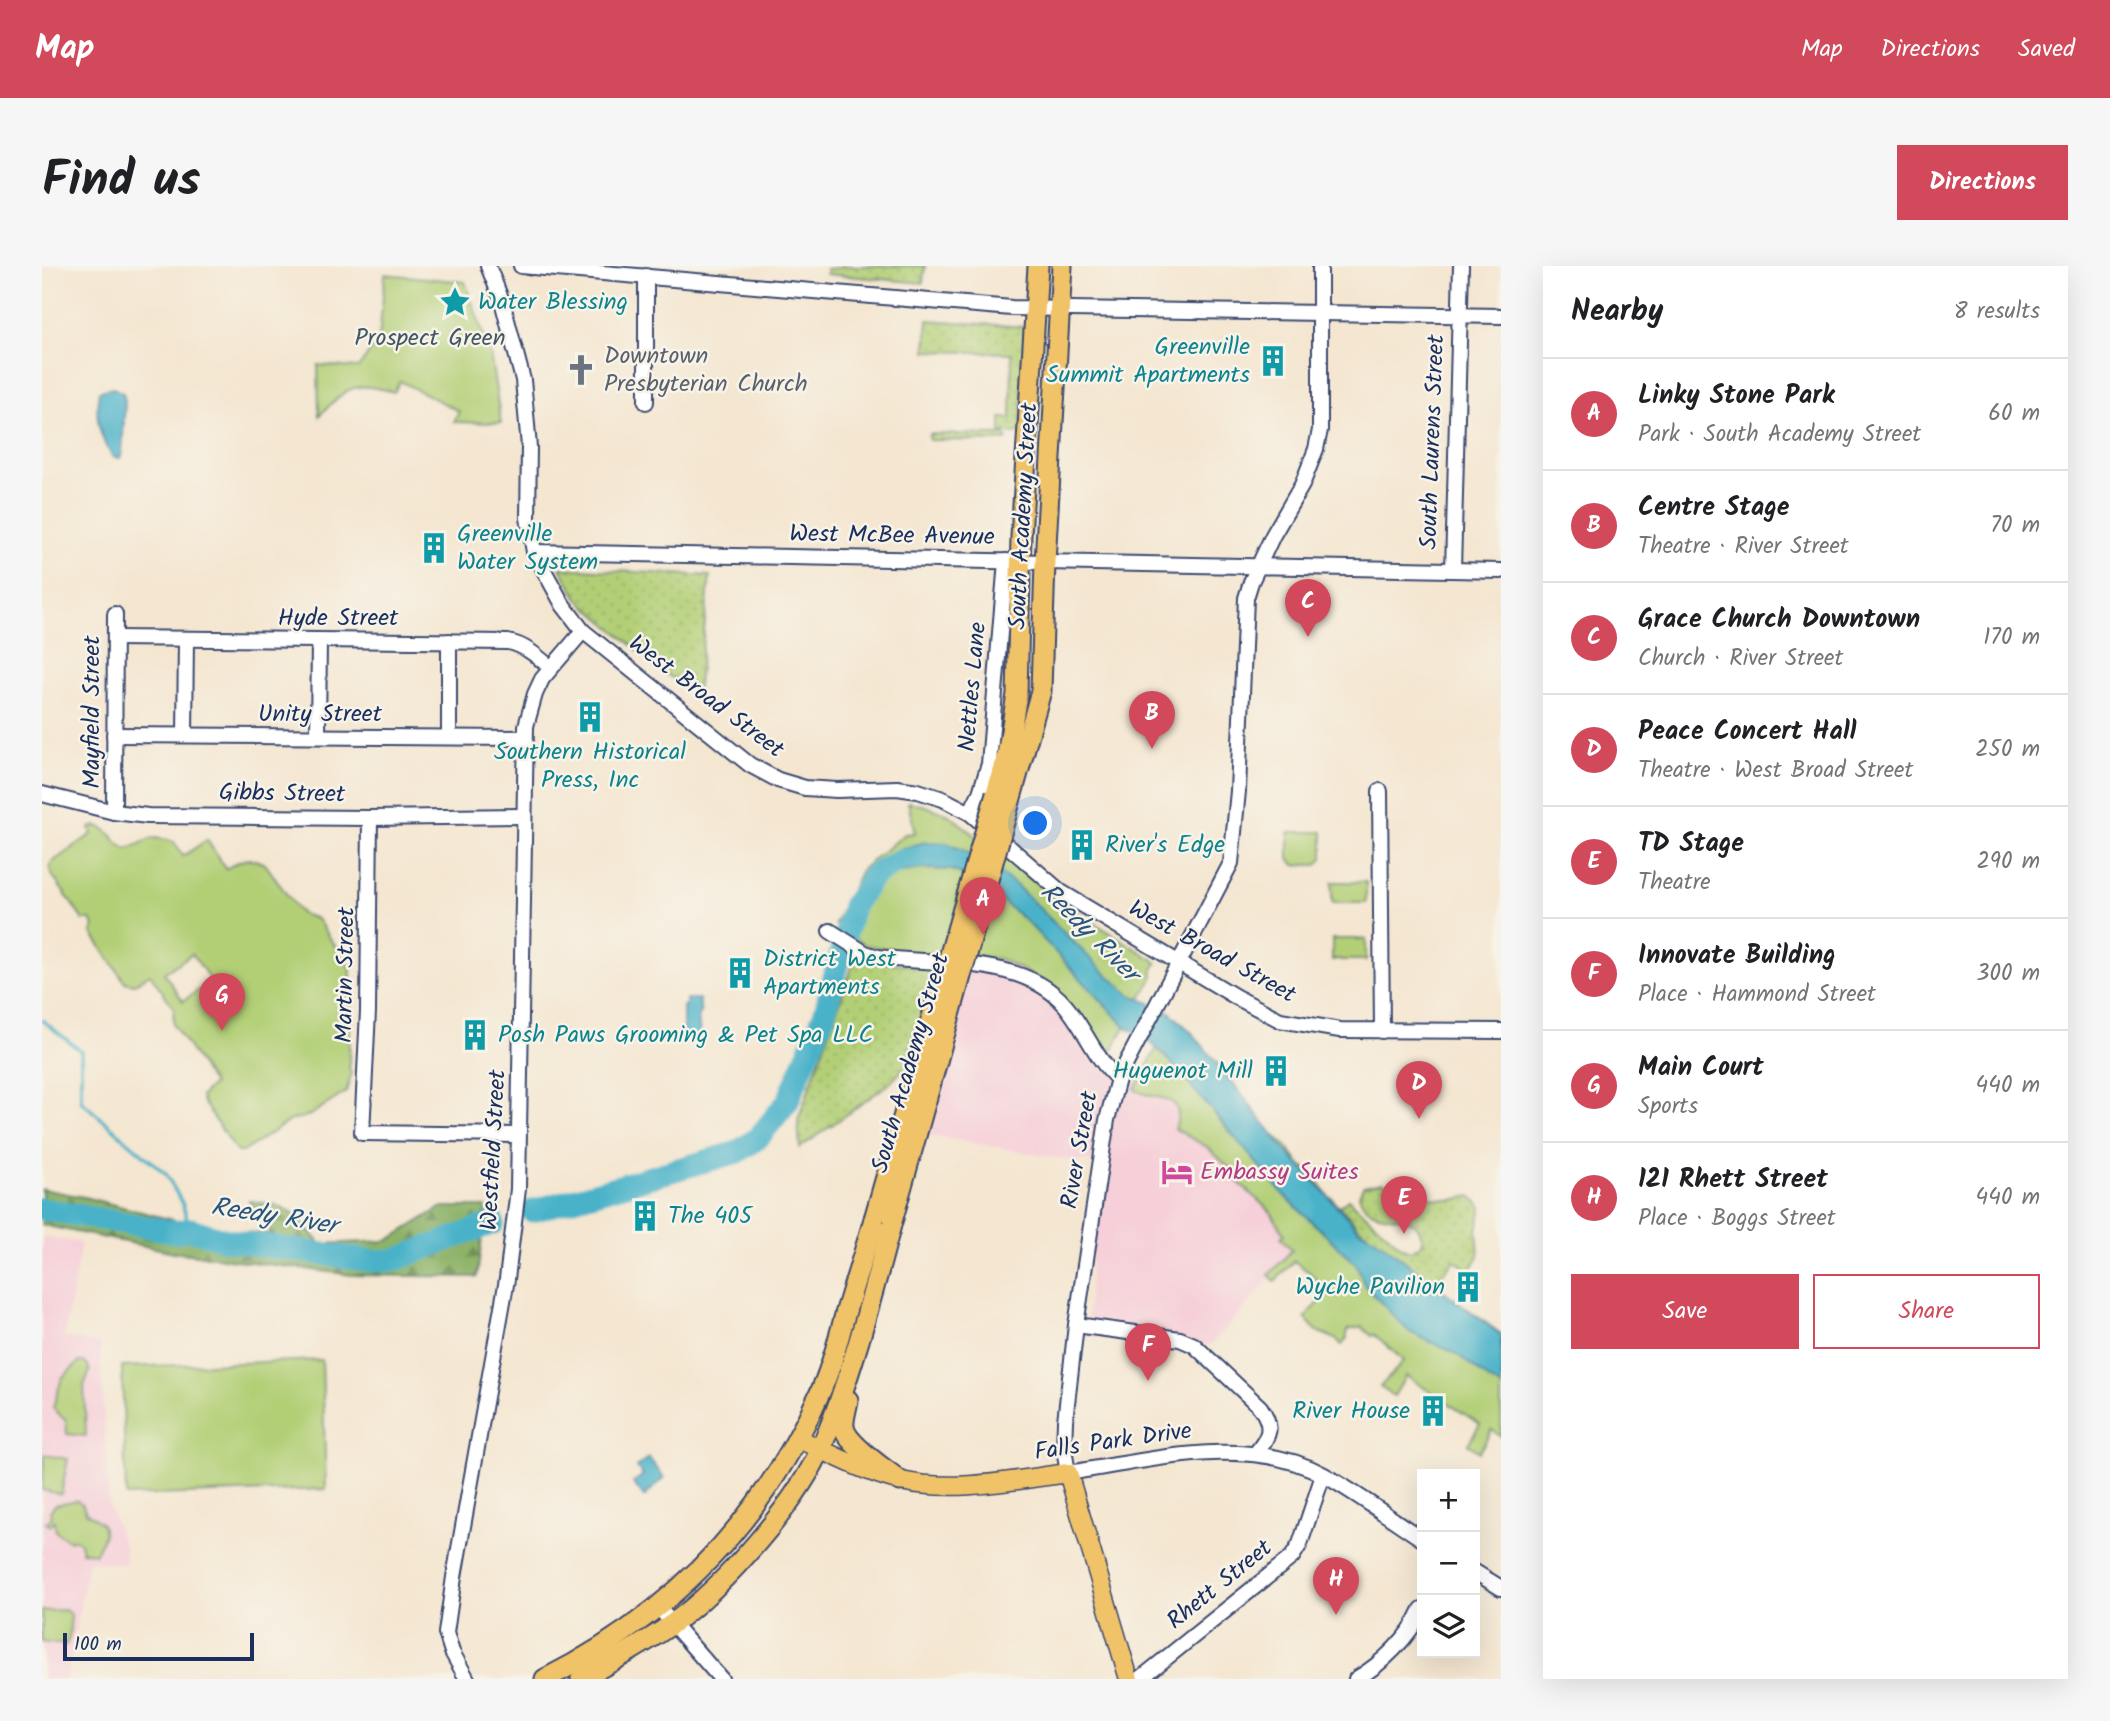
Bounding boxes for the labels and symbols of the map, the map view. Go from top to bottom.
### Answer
place label: Water Blessing [478,283,628,322]
place icon: Water Blessing [438,285,472,319]
park label: Prospect Green [355,319,505,358]
place label: Greenville Summit Apartments [1046,328,1250,395]
street label: South Laurens Street [1410,333,1456,550]
place label: Downtown Presbyterian Church [604,337,808,404]
building icon: Greenville Summit Apartments [1256,344,1290,378]
church icon: Downtown Presbyterian Church [564,353,598,387]
street label: South Academy Street [999,401,1049,630]
place label: Greenville Water System [457,515,598,582]
street label: West McBee Avenue [789,515,995,557]
building icon: Greenville Water System [417,531,451,565]
pin: C [1285,579,1331,637]
street label: Hyde Street [278,599,399,638]
street label: Nettles Lane [948,620,998,754]
street label: West Broad Street [620,625,793,769]
street label: Mayfield Street [73,635,112,789]
pin: B [1129,691,1175,749]
street label: Unity Street [258,695,383,734]
building icon: Southern Historical Press, Inc [573,700,607,734]
place label: Southern Historical Press, Inc [494,733,686,800]
street label: Gibbs Street [219,773,346,815]
your location [1018,806,1052,840]
place label: River's Edge [1105,826,1225,865]
building icon: River's Edge [1065,828,1099,862]
water label: Reedy River [1029,873,1152,996]
pin: A [960,877,1006,935]
street label: West Broad Street [1121,890,1304,1015]
street label: Martin Street [325,906,367,1044]
place label: District West Apartments [763,940,897,1007]
street label: South Academy Street [861,948,961,1178]
building icon: District West Apartments [723,956,757,990]
pin: G [199,973,245,1031]
place label: Posh Paws Grooming & Pet Spa LLC [498,1016,873,1055]
building icon: Posh Paws Grooming & Pet Spa LLC [458,1018,492,1052]
place label: Huguenot Mill [1113,1052,1253,1091]
building icon: Huguenot Mill [1259,1054,1293,1088]
pin: D [1396,1061,1442,1119]
street label: Westfield Street [470,1068,518,1231]
street label: River Street [1050,1087,1110,1212]
place label: Embassy Suites [1200,1153,1359,1192]
hotel icon: Embassy Suites [1160,1155,1194,1189]
pin: E [1381,1176,1427,1234]
water label: Reedy River [208,1186,345,1249]
place label: The 405 [668,1197,754,1236]
building icon: The 405 [628,1199,662,1233]
place label: Wyche Pavilion [1296,1268,1445,1307]
building icon: Wyche Pavilion [1451,1270,1485,1304]
pin: F [1125,1323,1171,1381]
place label: River House [1292,1392,1410,1431]
building icon: River House [1416,1394,1450,1428]
street label: Falls Park Drive [1032,1412,1194,1472]
street label: Rhett Street [1158,1530,1282,1640]
pin: H [1313,1557,1359,1615]
scale bar [63,1630,254,1662]

